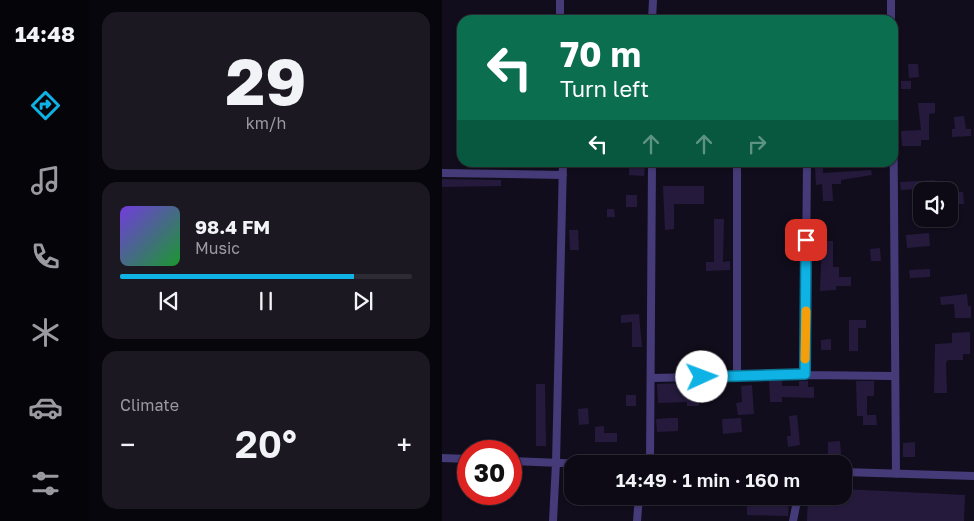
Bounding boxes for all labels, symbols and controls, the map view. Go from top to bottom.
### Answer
text: 14:48 [15,20,75,47]
text: 70 m [560,33,641,75]
icon: left [477,35,542,100]
text: 29 [226,41,306,119]
text: Turn left [560,75,649,102]
icon: directions [28,88,63,123]
text: km/h [246,113,286,133]
icon: left [584,130,612,158]
icon: ahead [637,130,665,158]
icon: ahead [690,130,718,158]
icon: right [743,130,771,158]
icon: music [28,163,63,198]
map controls [913,182,958,227]
button: sound [913,182,958,227]
text: 98.4 FM [195,215,270,238]
pin [785,219,827,261]
icon: arrive [792,226,820,254]
text: Music [195,238,240,258]
icon: phone [28,239,63,274]
icon: previous [155,287,183,315]
icon: pause [252,287,280,315]
icon: next [349,287,377,315]
icon: climate [28,315,63,350]
position arrow [675,350,727,402]
icon: car [28,390,63,425]
text: Climate [120,395,179,415]
text: 20° [235,421,297,466]
text: − [120,428,135,461]
text: + [397,428,412,461]
speed limit sign: 30 [457,440,522,505]
icon: filters [28,466,63,501]
text: 14:49 · 1 min · 160 m [616,468,800,491]

